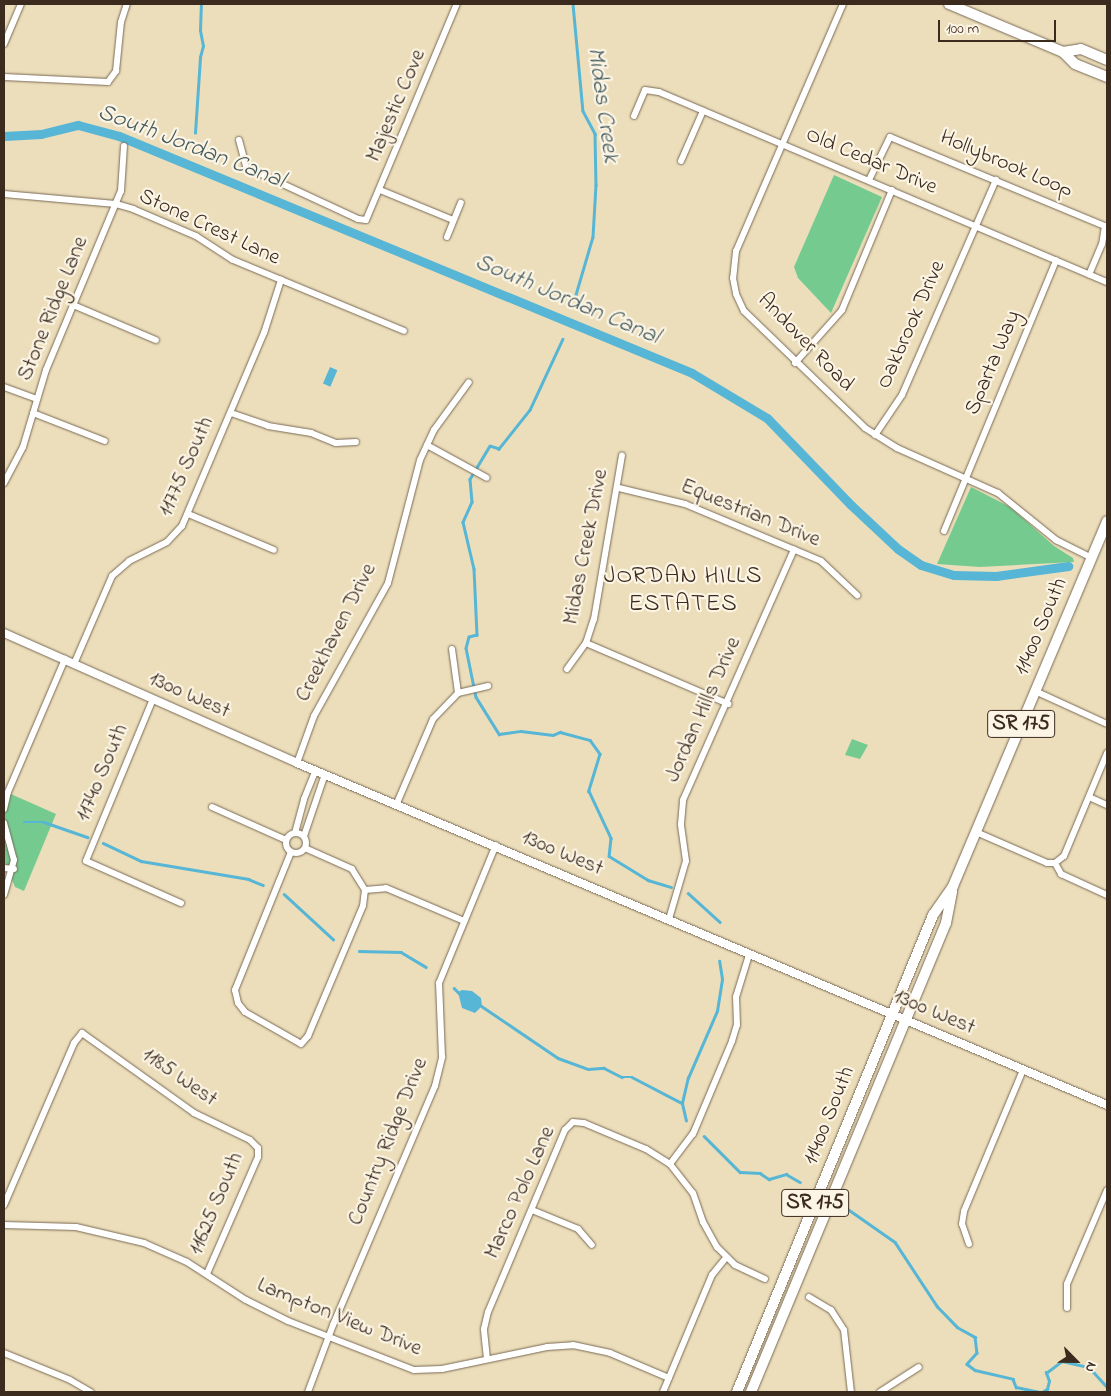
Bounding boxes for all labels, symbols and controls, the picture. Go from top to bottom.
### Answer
scale bar [941,10,1058,42]
text: 100 m [946,18,979,40]
water label: Midas Creek [580,45,624,165]
street label: Majestic Cove [361,46,433,166]
water label: South Jordan Canal [93,98,289,196]
street label: Old Cedar Drive [801,122,941,202]
street label: Hollybrook Loop [936,125,1076,205]
street label: Stone Crest Lane [134,184,284,272]
street label: Stone Ridge Lane [13,233,95,385]
water label: South Jordan Canal [470,248,664,352]
street label: Oakbrook Drive [872,257,952,393]
street label: Andover Road [751,288,859,398]
street label: Sparta Way [960,307,1028,419]
street label: 11775 South [153,413,221,521]
street label: Midas Creek Drive [559,467,615,627]
street label: Equestrian Drive [676,474,824,554]
street label: Creekhaven Drive [291,559,383,707]
district label: JORDAN HILLS ESTATES [602,563,764,619]
street label: 11400 South [1010,574,1074,680]
street label: Jordan Hills Drive [660,633,748,787]
street label: 1300 West [144,666,234,726]
road number: SR 175 [986,706,1056,742]
street label: 11740 South [71,720,135,826]
street label: 1300 West [517,825,607,883]
street label: 1300 West [889,984,979,1042]
street label: 1185 West [136,1043,222,1113]
street label: Country Ridge Drive [343,1054,435,1230]
street label: 11400 South [798,1063,862,1169]
street label: Marco Polo Lane [480,1123,562,1263]
street label: 11625 South [184,1149,250,1259]
road number: SR 175 [780,1184,850,1222]
street label: Lampton View Drive [253,1273,425,1363]
north arrow [1051,1336,1101,1386]
text: N [1079,1359,1102,1376]

